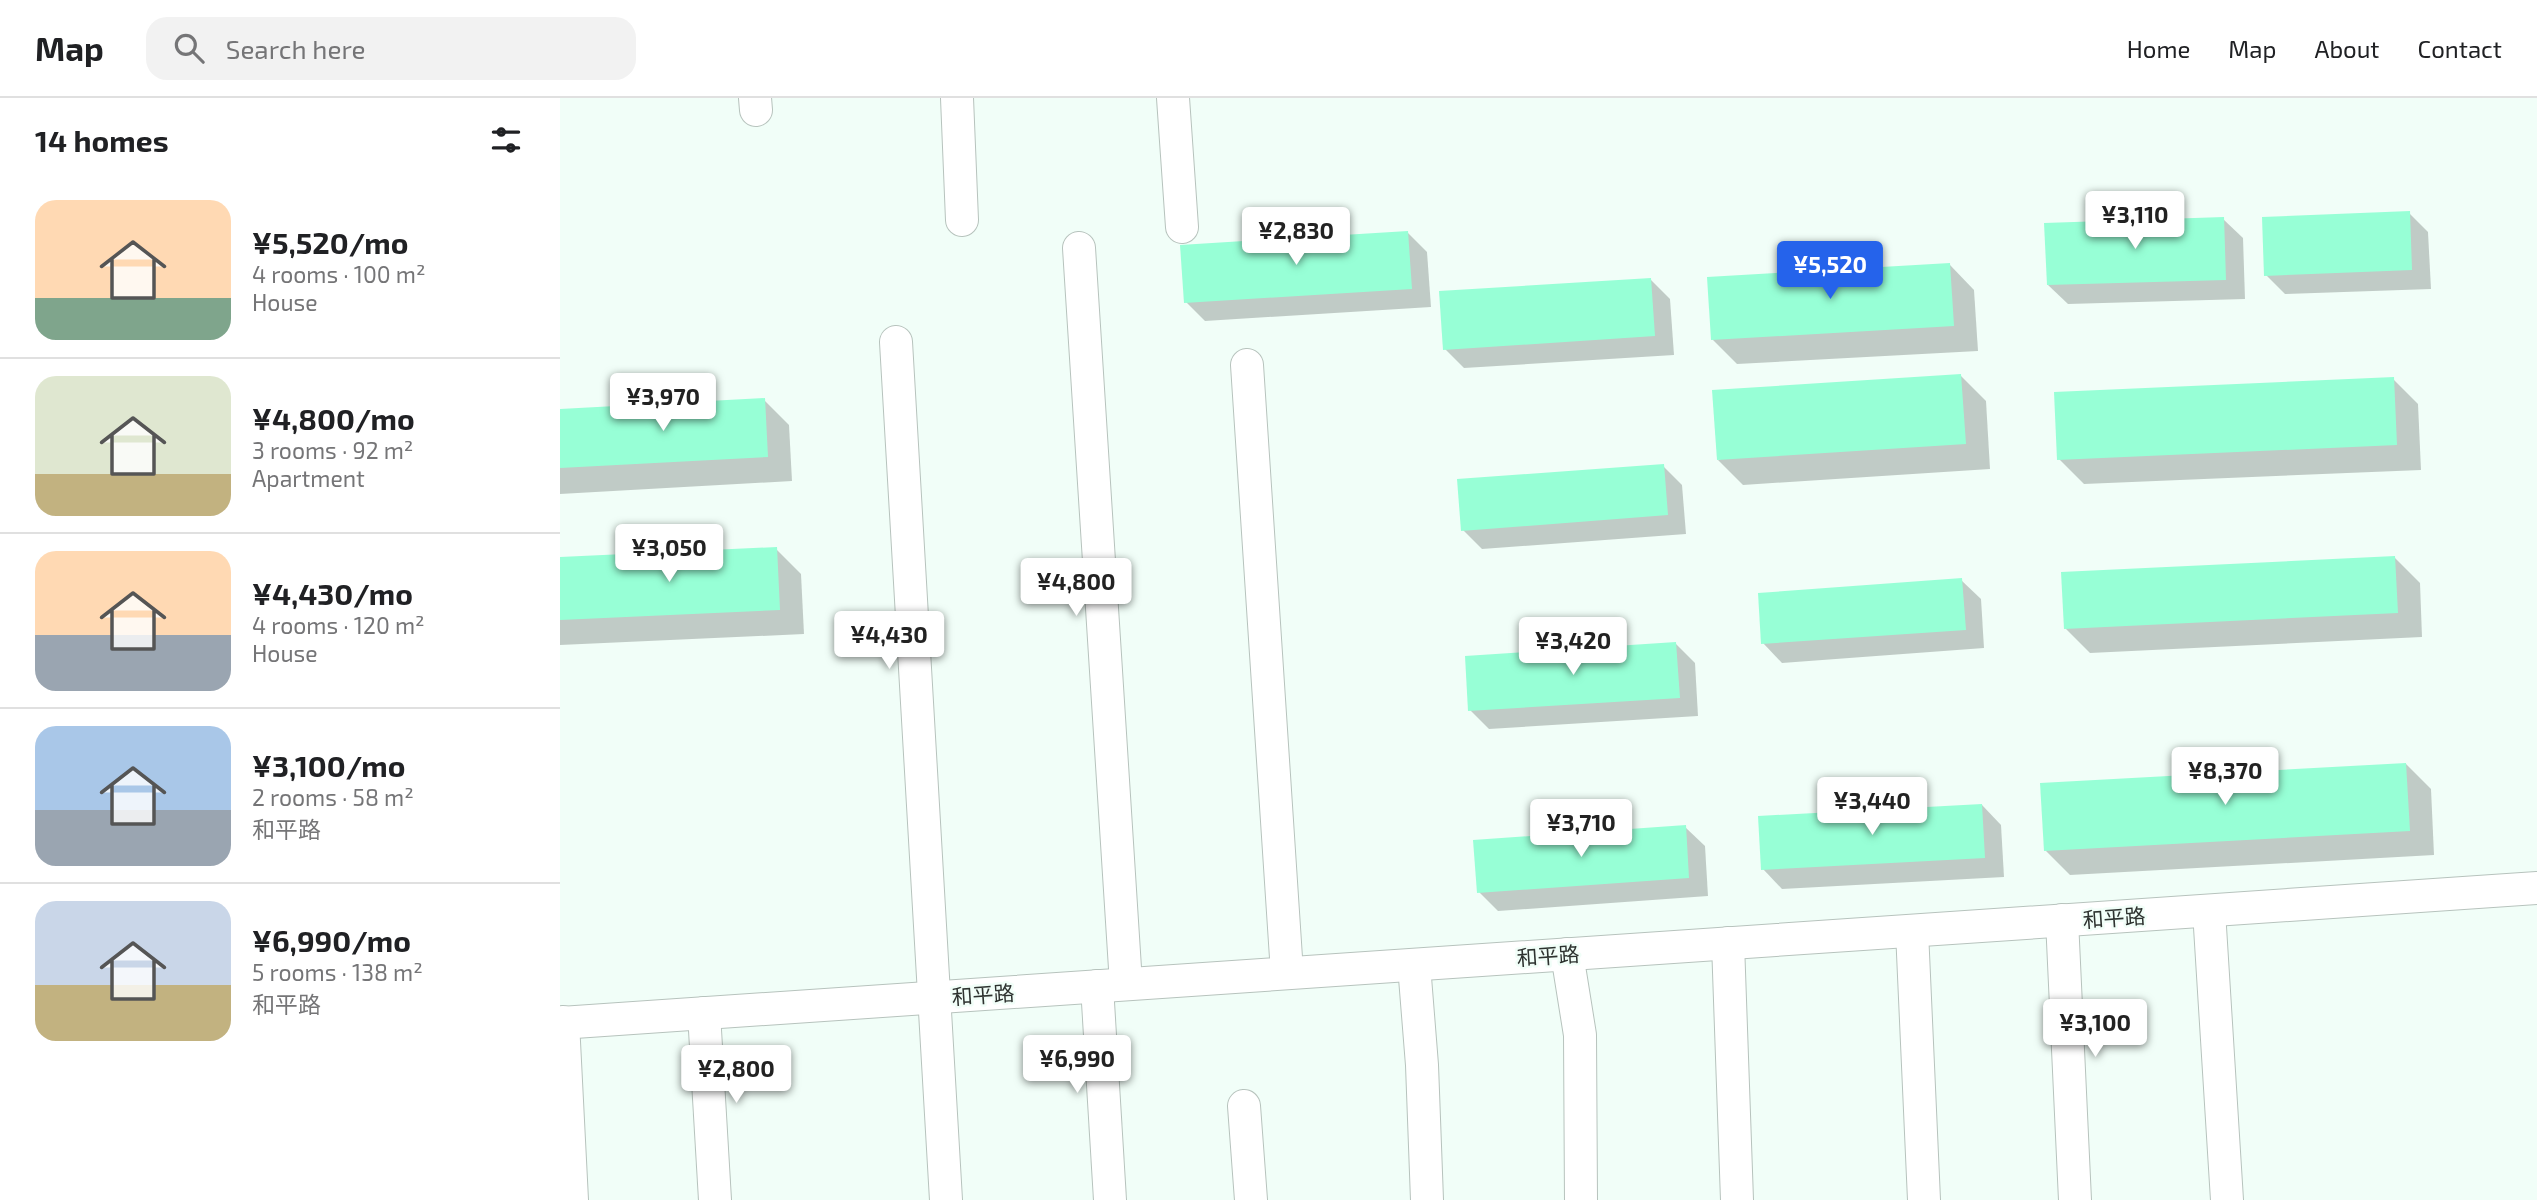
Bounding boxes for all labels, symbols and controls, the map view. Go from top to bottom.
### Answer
search box [146,17,636,80]
text: Map [35,28,104,68]
icon: search [170,29,208,67]
text: Search here [226,33,365,64]
text: Home [2127,34,2190,63]
text: Map [2228,34,2276,63]
text: About [2314,34,2380,63]
text: Contact [2418,34,2502,63]
icon: filters [487,121,525,159]
text: 14 homes [35,122,169,158]
pin: ¥3,110 [2078,192,2192,251]
text: ¥3,110 [2101,200,2169,228]
pin: ¥2,830 [1239,208,1353,267]
text: ¥2,830 [1258,216,1334,244]
text: ¥5,520/mo [252,224,408,260]
icon: home [91,228,175,312]
pin: ¥5,520 [1773,242,1887,301]
text: ¥5,520 [1793,250,1867,278]
text: 4 rooms · 100 m² [252,260,426,288]
text: House [252,288,318,316]
pin: ¥3,970 [606,374,720,433]
text: ¥3,970 [626,382,700,410]
text: ¥4,800/mo [252,400,415,436]
icon: home [91,404,175,488]
text: 3 rooms · 92 m² [252,436,413,464]
text: Apartment [252,464,365,492]
pin: ¥3,050 [612,524,726,584]
text: ¥3,050 [631,533,707,561]
pin: ¥4,800 [1019,559,1133,618]
text: ¥4,800 [1037,567,1115,595]
text: ¥4,430/mo [252,575,413,611]
icon: home [91,579,175,663]
text: 4 rooms · 120 m² [252,611,425,639]
pin: ¥4,430 [832,612,946,671]
pin: ¥3,420 [1516,618,1630,677]
text: ¥4,430 [850,620,928,648]
text: ¥3,420 [1535,626,1611,654]
text: House [252,639,318,667]
text: ¥3,100/mo [252,747,405,783]
pin: ¥8,370 [2168,748,2282,807]
icon: home [91,754,175,838]
text: ¥8,370 [2188,756,2262,784]
pin: ¥3,440 [1815,778,1929,837]
text: 2 rooms · 58 m² [252,783,414,811]
text: ¥3,440 [1833,786,1911,814]
pin: ¥3,710 [1524,800,1638,859]
text: ¥3,710 [1546,808,1616,836]
text: 和平路 [252,815,321,843]
street label: 和平路 [2082,902,2146,932]
text: ¥6,990/mo [252,922,411,958]
icon: home [91,929,175,1013]
street label: 和平路 [1516,940,1580,970]
text: 5 rooms · 138 m² [252,958,423,986]
street label: 和平路 [951,979,1015,1009]
text: 和平路 [252,990,321,1018]
pin: ¥3,100 [2038,1000,2152,1059]
text: ¥3,100 [2059,1008,2131,1036]
pin: ¥6,990 [1020,1035,1134,1095]
text: ¥6,990 [1039,1044,1115,1072]
pin: ¥2,800 [679,1046,793,1105]
text: ¥2,800 [697,1054,775,1082]

